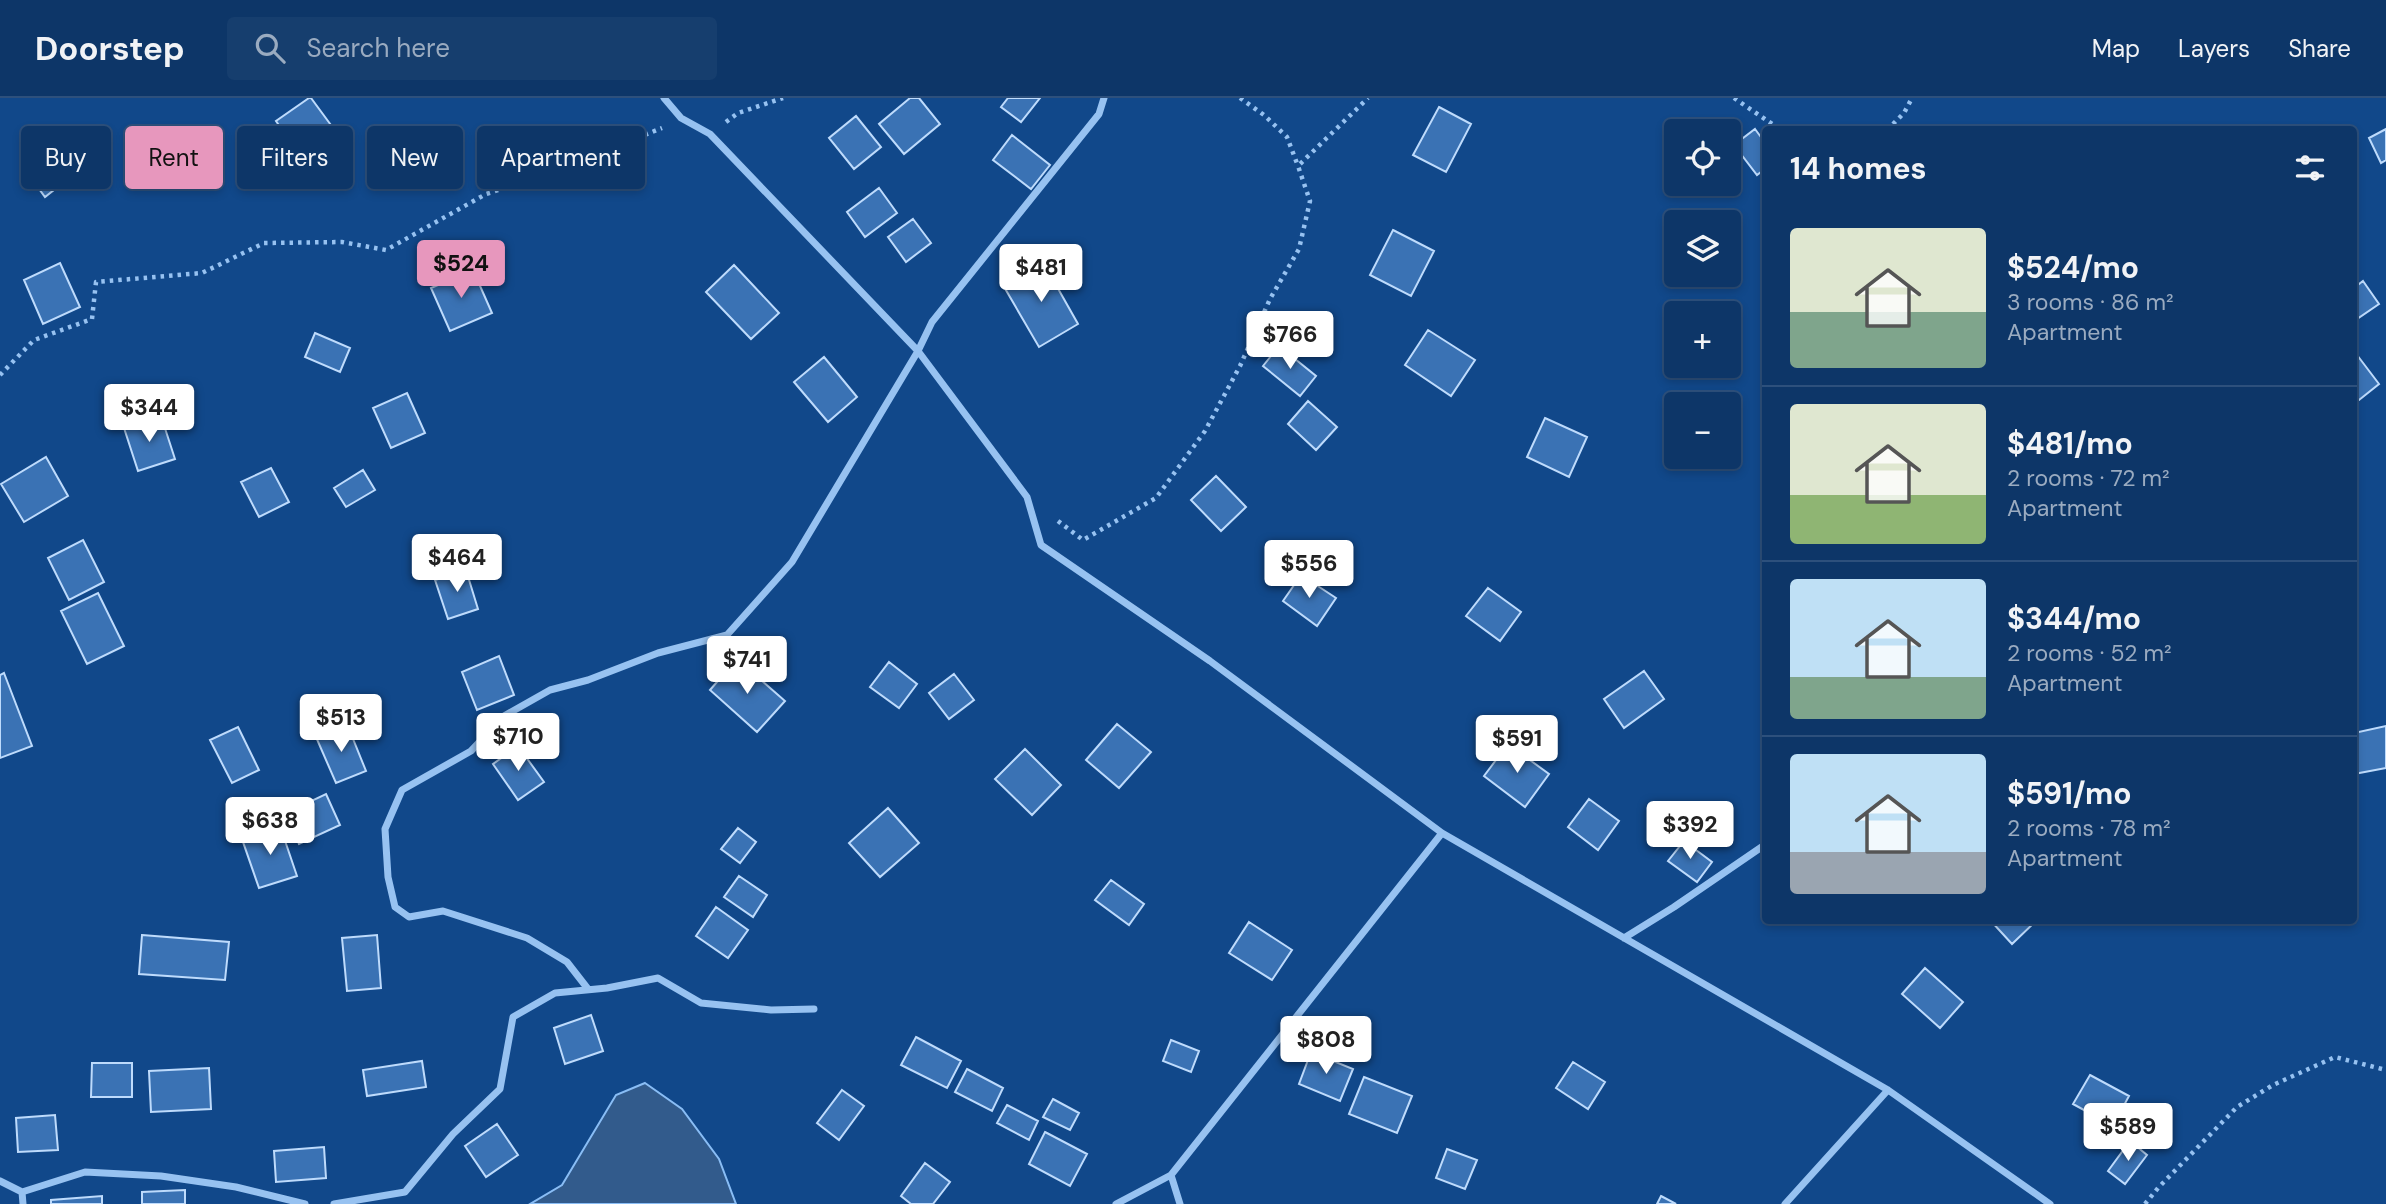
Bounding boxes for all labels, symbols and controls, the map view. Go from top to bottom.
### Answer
search box [227,17,717,80]
text: Doorstep [35,27,185,70]
icon: search [251,29,289,67]
text: Search here [307,31,450,65]
text: Map [2092,33,2140,64]
text: Layers [2178,33,2250,64]
text: Share [2288,33,2351,64]
map controls [1664,119,1741,469]
button: locate [1664,119,1741,196]
chip: Buy [21,126,111,189]
chip: Rent [125,126,223,189]
chip: Filters [237,126,353,189]
chip: New [367,126,463,189]
chip: Apartment [477,126,645,189]
text: 14 homes [1790,149,1927,188]
icon: filters [2291,149,2329,187]
button: layers [1664,210,1741,287]
pin: $524 [420,240,502,300]
pin: $481 [1000,244,1082,304]
text: $524 [433,248,489,278]
text: $524/mo [2007,248,2139,287]
text: $481 [1015,252,1067,282]
icon: home [1846,256,1930,340]
text: 3 rooms · 86 m² [2007,287,2174,317]
button: + [1664,301,1741,378]
pin: $766 [1249,312,1331,371]
text: Apartment [2007,317,2122,347]
text: $766 [1262,319,1318,349]
pin: $344 [108,384,190,444]
text: $344 [120,392,178,422]
button: − [1664,392,1741,469]
text: $481/mo [2007,424,2133,463]
icon: home [1846,432,1930,516]
text: 2 rooms · 72 m² [2007,463,2170,493]
text: Apartment [2007,493,2122,523]
pin: $464 [416,534,498,594]
pin: $556 [1268,540,1350,600]
text: $464 [428,542,486,572]
text: $556 [1280,548,1338,578]
text: $344/mo [2007,599,2141,638]
icon: home [1846,607,1930,691]
pin: $741 [706,636,788,696]
text: 2 rooms · 52 m² [2007,638,2172,668]
text: $741 [723,644,771,674]
text: Apartment [2007,668,2122,698]
pin: $513 [300,694,382,754]
text: $513 [316,702,366,732]
pin: $710 [477,714,559,773]
pin: $591 [1476,716,1558,775]
text: $710 [492,721,544,751]
text: $591 [1492,723,1542,753]
text: $591/mo [2007,774,2132,813]
icon: home [1846,782,1930,866]
pin: $638 [229,798,311,857]
pin: $392 [1649,802,1731,861]
text: $638 [242,805,298,835]
text: $392 [1663,809,1717,839]
text: 2 rooms · 78 m² [2007,813,2171,843]
text: Apartment [2007,843,2122,873]
pin: $808 [1285,1016,1367,1076]
text: $808 [1296,1024,1356,1054]
pin: $589 [2087,1104,2169,1163]
text: $589 [2100,1111,2156,1141]

